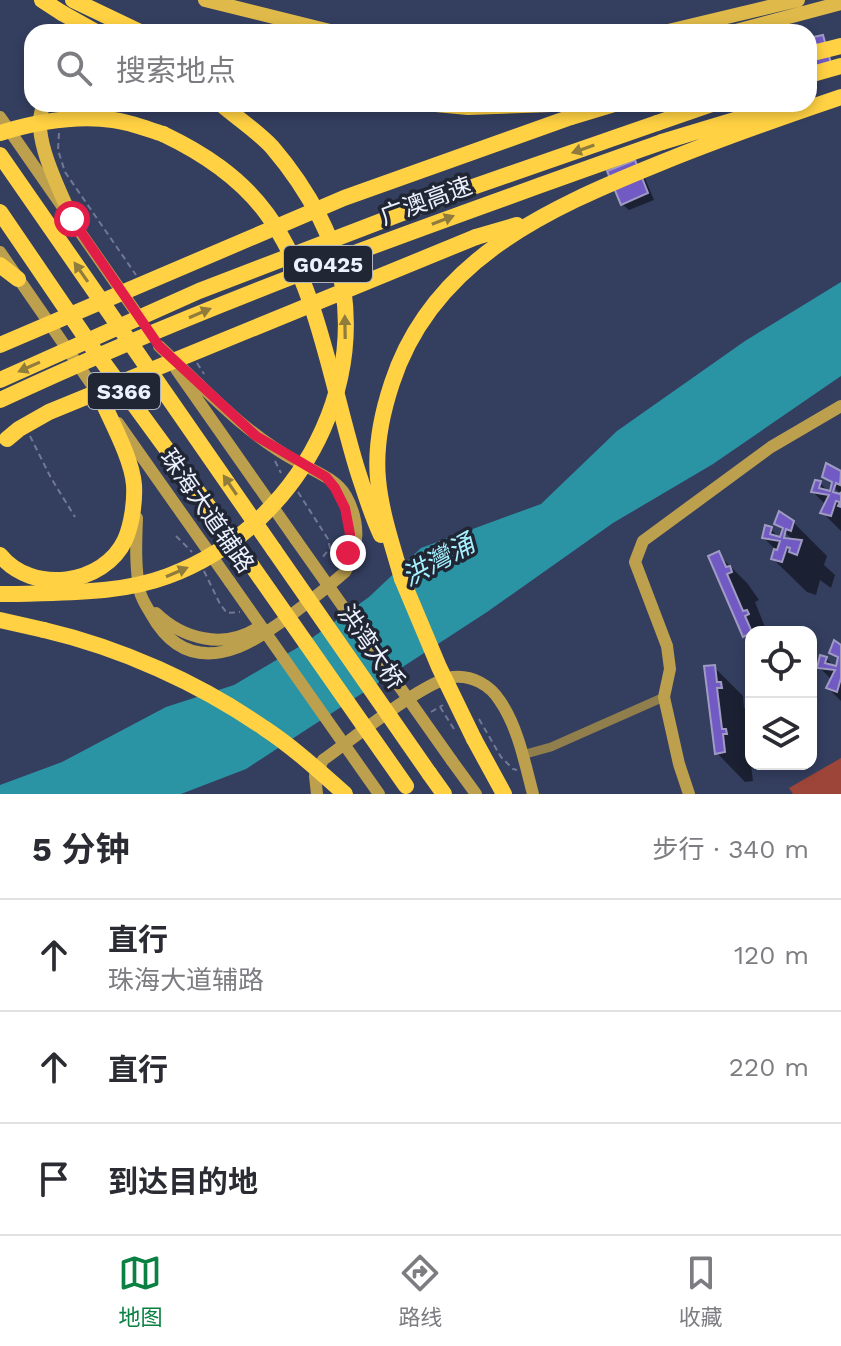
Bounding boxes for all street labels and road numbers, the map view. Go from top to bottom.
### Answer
street label: 广澳高速 [376,171,476,231]
road number: G0425 [284,246,372,282]
road number: S366 [88,373,160,409]
street label: 珠海大道辅路 [154,444,260,578]
street label: 洪湾大桥 [332,600,410,694]

